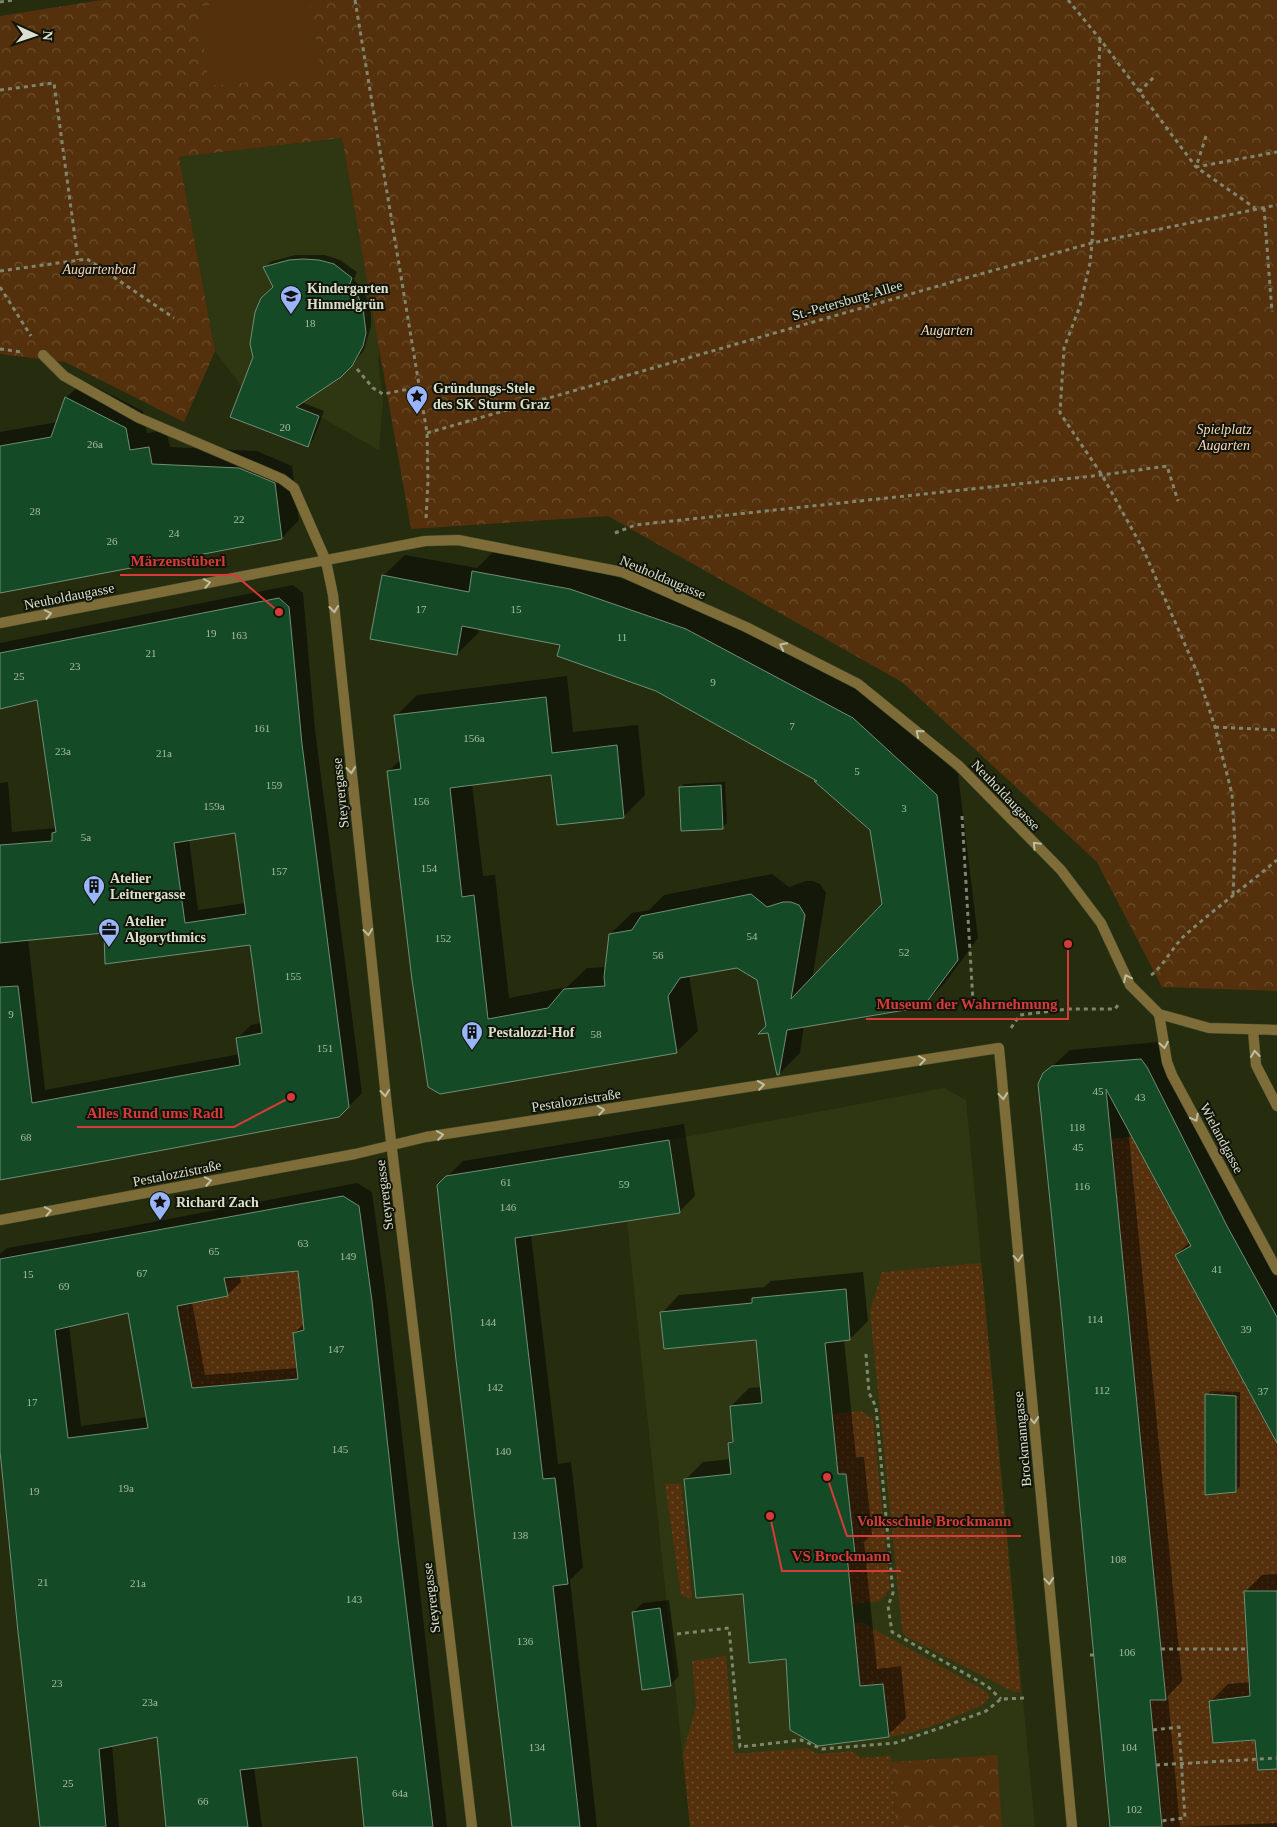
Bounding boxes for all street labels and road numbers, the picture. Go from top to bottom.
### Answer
street label: St.-Petersburg-Allee [790,277,904,323]
street label: Neuholdaugasse [618,553,708,602]
street label: Neuholdaugasse [23,580,116,613]
street label: Steyrergasse [329,757,352,829]
street label: Neuholdaugasse [968,757,1043,834]
street label: Pestalozzistraße [530,1086,622,1115]
street label: Wielandgasse [1197,1101,1246,1176]
street label: Pestalozzistraße [131,1158,223,1189]
street label: Steyrergasse [373,1159,396,1231]
street label: Brockmanngasse [1011,1391,1034,1487]
street label: Steyrergasse [420,1562,443,1634]

